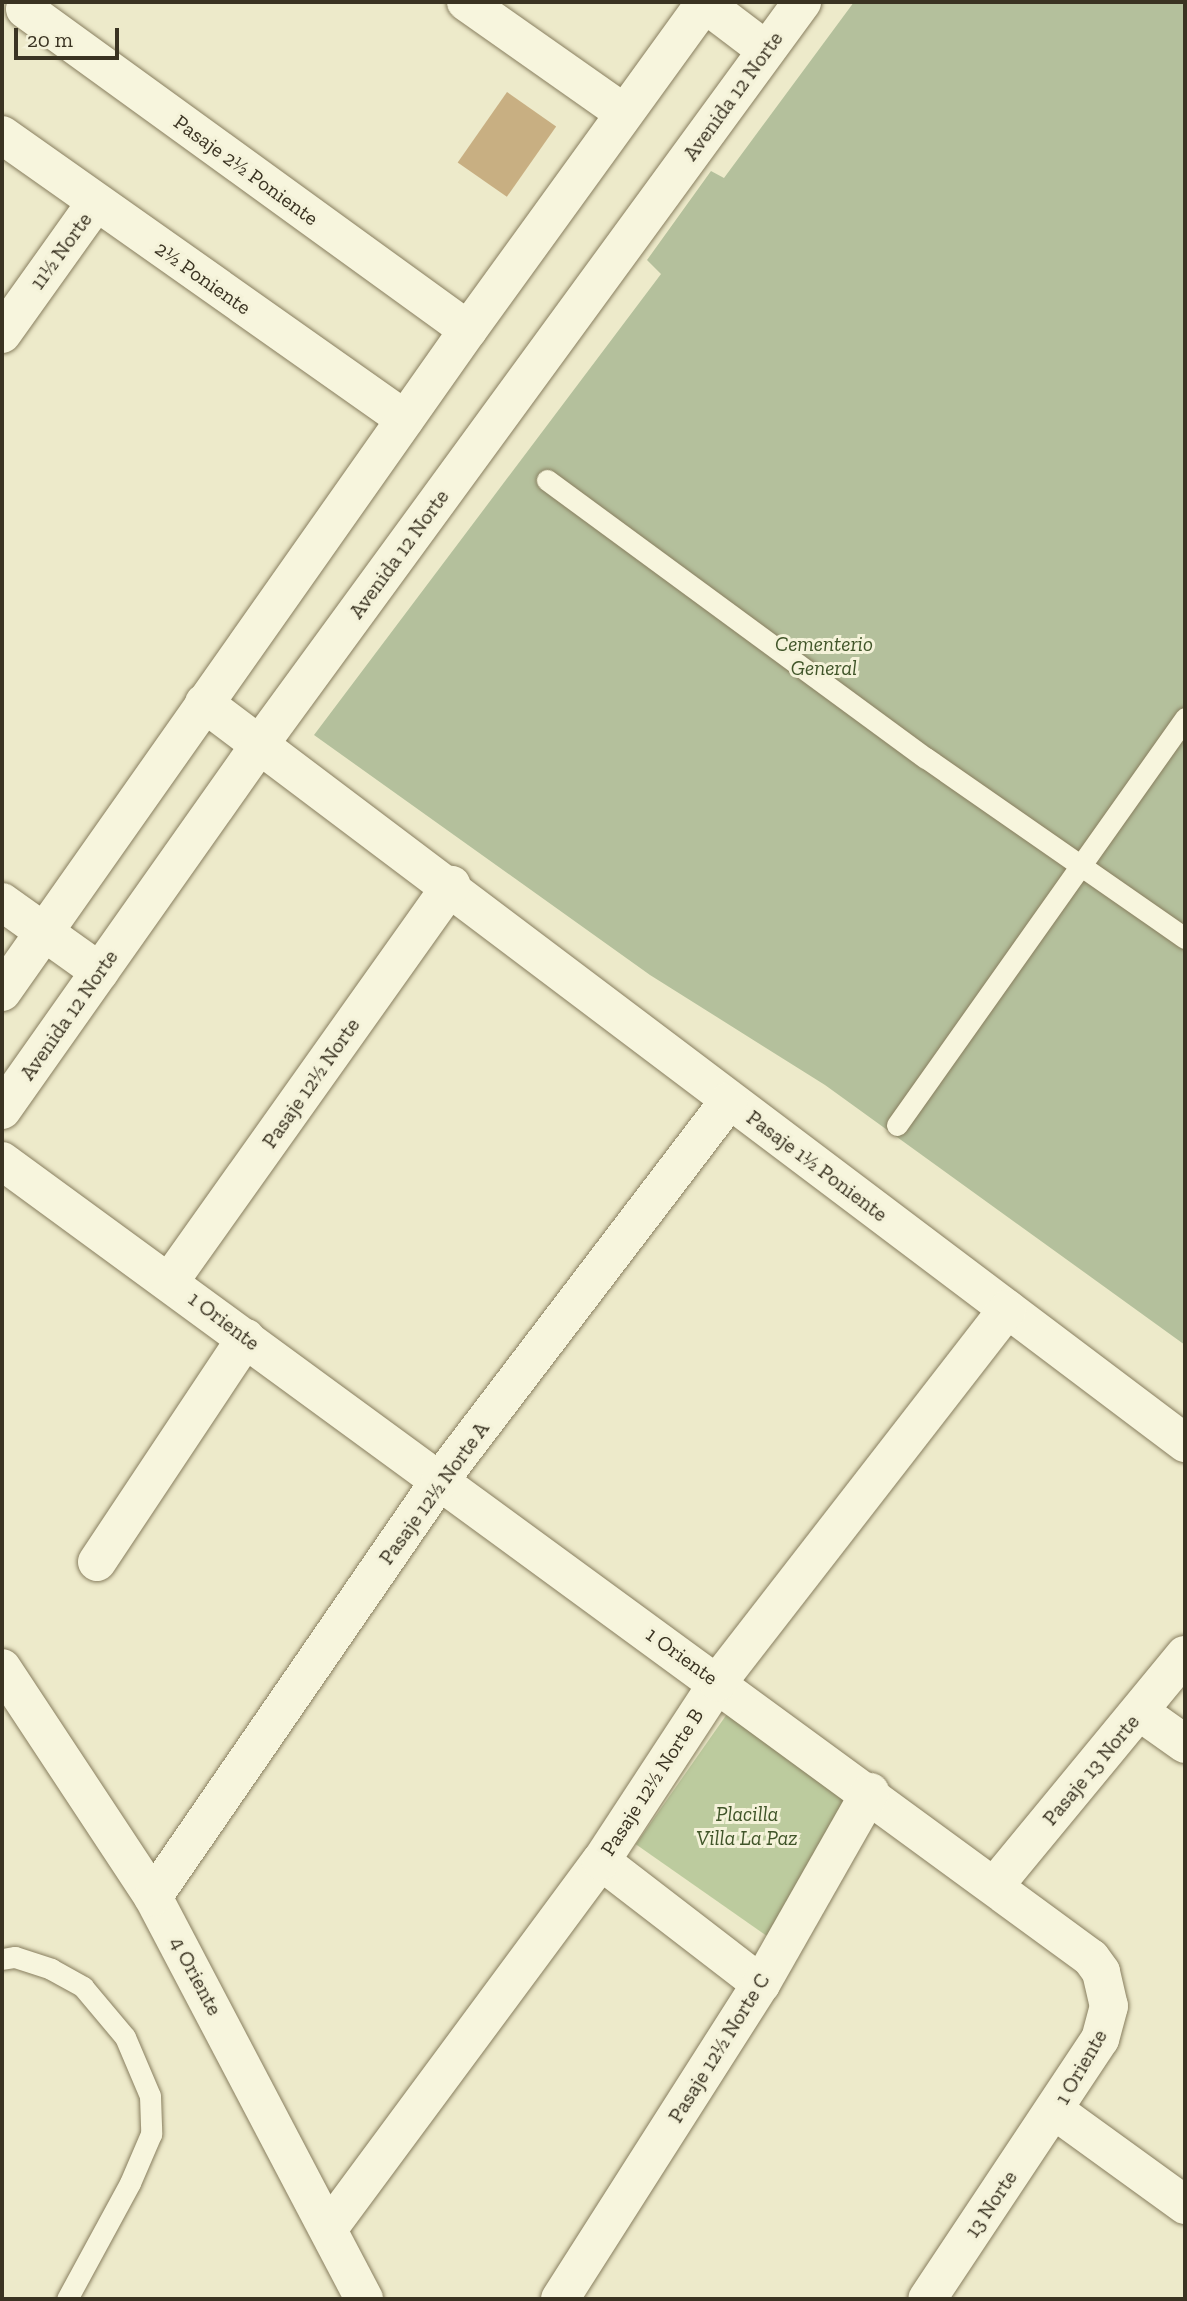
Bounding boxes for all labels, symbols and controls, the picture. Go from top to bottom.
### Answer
scale bar [18,14,122,58]
text: 20 m [27,27,73,52]
street label: Avenida 12 Norte [678,27,788,165]
street label: Pasaje 2½ Poniente [169,109,323,231]
street label: 11½ Norte [25,208,97,294]
street label: 2½ Poniente [150,236,256,320]
street label: Avenida 12 Norte [344,485,454,623]
park label: Cementerio General [775,631,873,681]
street label: Avenida 12 Norte [15,945,123,1085]
street label: Pasaje 12½ Norte [257,1013,365,1153]
street label: Pasaje 1½ Poniente [742,1105,892,1227]
street label: 1 Oriente [184,1286,264,1356]
street label: Pasaje 12½ Norte A [373,1416,495,1570]
street label: 1 Oriente [641,1622,723,1690]
street label: Pasaje 12½ Norte B [595,1704,709,1860]
street label: Pasaje 13 Norte [1037,1710,1145,1830]
park label: Placilla Villa La Paz [696,1801,798,1851]
street label: 4 Oriente [165,1932,227,2020]
street label: Pasaje 12½ Norte C [663,1969,775,2127]
street label: 1 Oriente [1049,2025,1113,2109]
street label: 13 Norte [959,2166,1023,2242]

